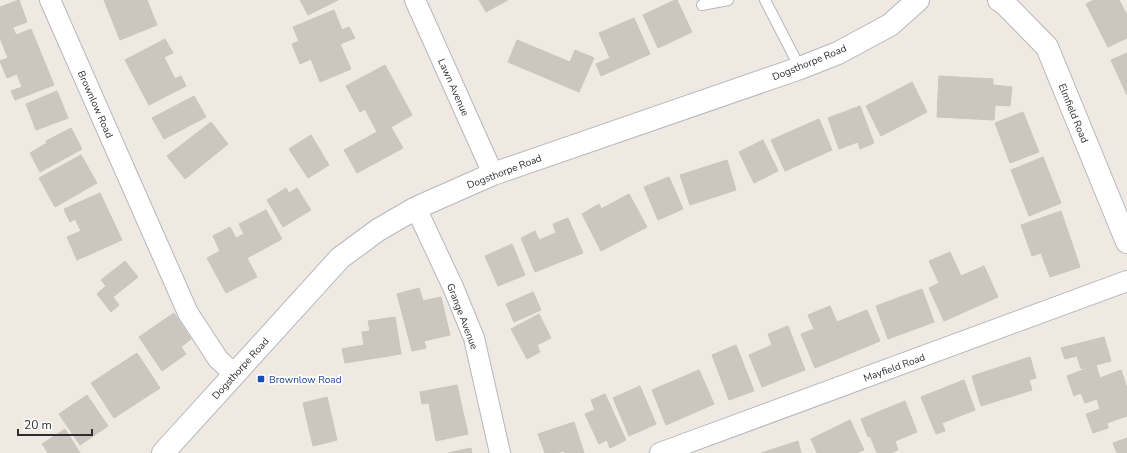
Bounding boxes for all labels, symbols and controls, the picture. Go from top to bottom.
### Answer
street label: Dogsthorpe Road [770,42,849,84]
street label: Lawn Avenue [434,57,472,118]
street label: Brownlow Road [74,68,116,141]
street label: Elmfield Road [1055,82,1091,145]
street label: Dogsthorpe Road [465,151,544,193]
street label: Grange Avenue [443,281,481,351]
street label: Dogsthorpe Road [209,335,272,403]
street label: Mayfield Road [862,350,927,386]
place label: Brownlow Road [269,373,342,387]
marker: Brownlow Road [256,374,266,384]
scale bar [18,411,92,437]
text: 20 m [24,417,52,433]

